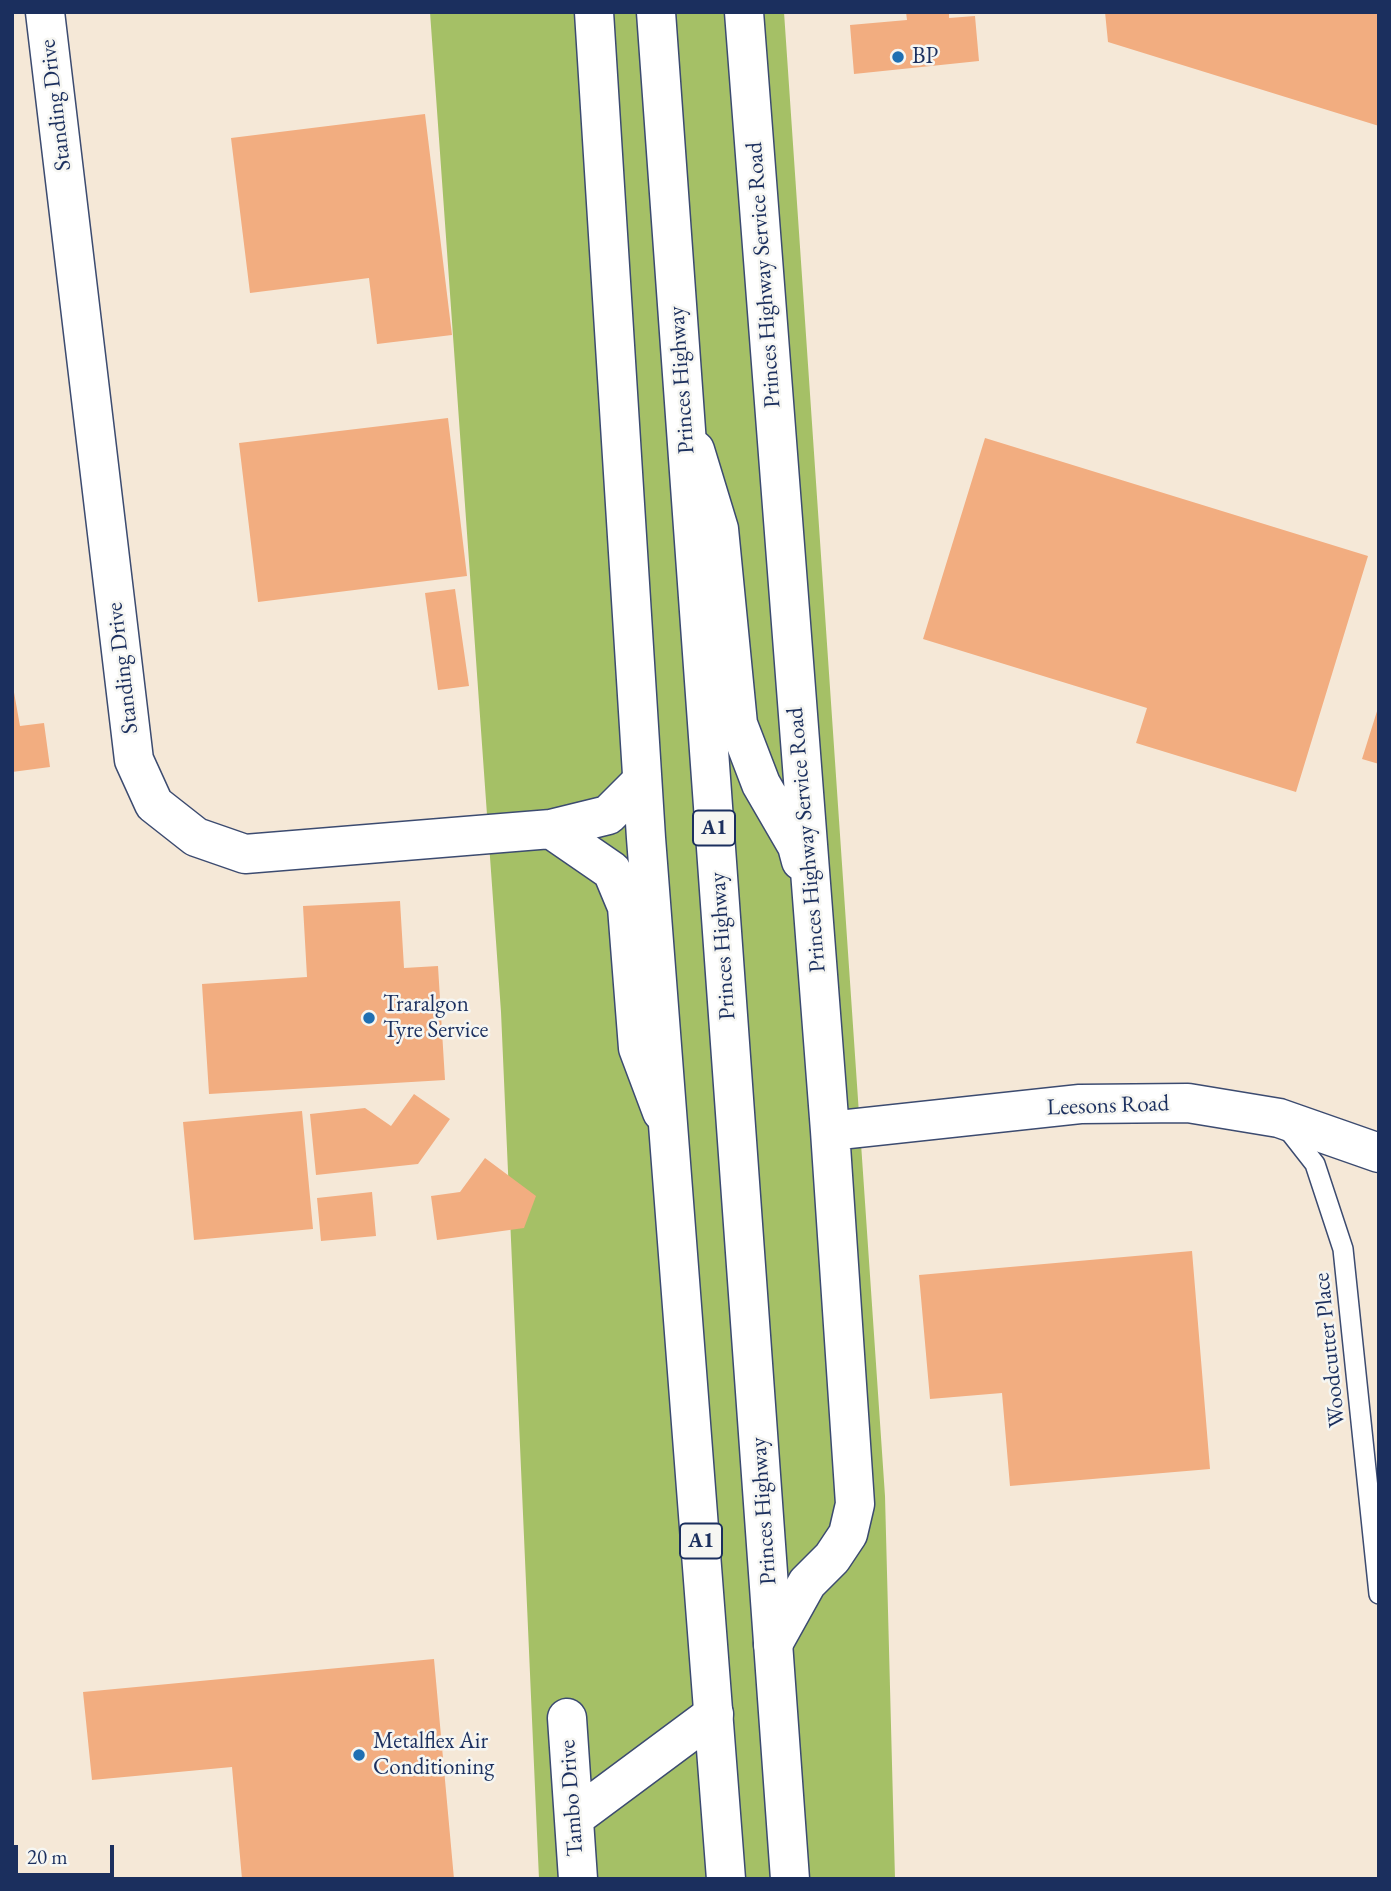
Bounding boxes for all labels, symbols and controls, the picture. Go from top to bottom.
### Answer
street label: Standing Drive [34,38,78,172]
place label: BP [912,43,938,71]
marker: BP [890,49,906,65]
street label: Princes Highway Service Road [741,141,787,409]
street label: Princes Highway [663,305,701,455]
street label: Standing Drive [101,601,145,735]
street label: Princes Highway Service Road [782,706,832,974]
road number: A1 [693,810,735,846]
street label: Princes Highway [704,871,742,1021]
place label: Traralgon Tyre Service [383,991,488,1045]
marker: Traralgon Tyre Service [361,1010,377,1026]
street label: Leesons Road [1046,1090,1170,1122]
street label: Woodcutter Place [1308,1271,1352,1429]
street label: Princes Highway [745,1436,783,1586]
road number: A1 [680,1524,722,1558]
place label: Metalflex Air Conditioning [373,1728,494,1782]
street label: Tambo Drive [554,1739,590,1857]
marker: Metalflex Air Conditioning [351,1747,367,1763]
scale bar [18,1832,117,1876]
text: 20 m [27,1843,68,1870]

